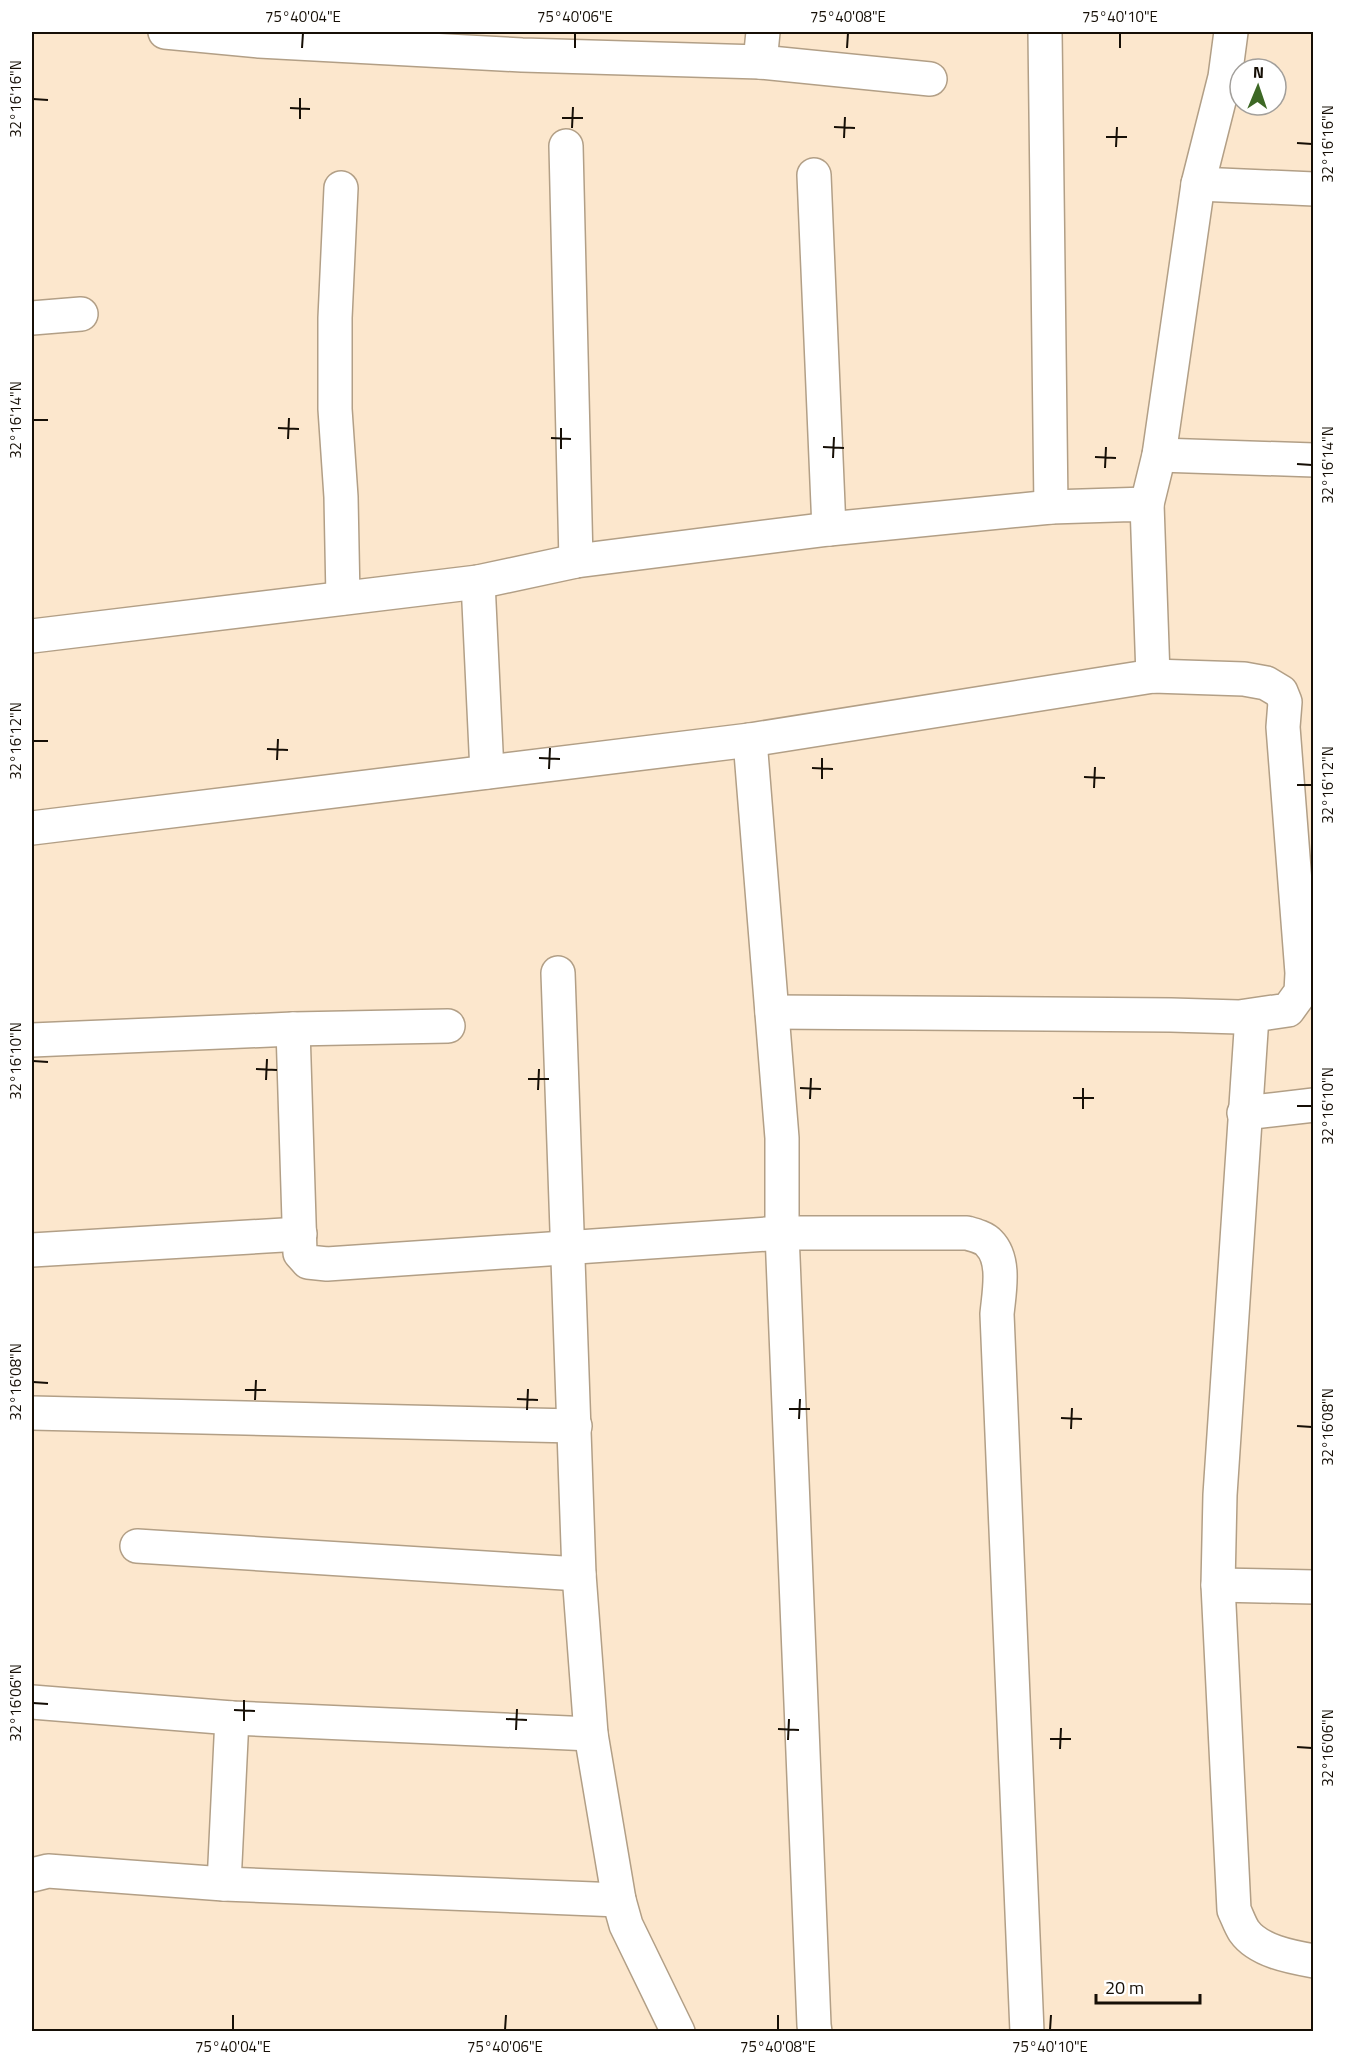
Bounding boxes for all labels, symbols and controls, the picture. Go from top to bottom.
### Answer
text: 75°40'04"E [265,5,341,28]
text: 75°40'06"E [537,5,613,28]
text: 75°40'08"E [810,5,886,28]
text: 75°40'10"E [1082,5,1158,28]
north arrow [1228,57,1288,117]
text: 32°16'16"N [4,60,27,138]
text: N [1253,60,1264,84]
text: 32°16'16"N [1316,105,1339,183]
text: 32°16'14"N [4,381,27,459]
text: 32°16'14"N [1316,426,1339,504]
text: 32°16'12"N [4,702,27,780]
text: 32°16'12"N [1316,746,1339,824]
text: 32°16'10"N [4,1022,27,1100]
text: 32°16'10"N [1316,1067,1339,1145]
text: 32°16'08"N [4,1343,27,1421]
text: 32°16'08"N [1316,1388,1339,1466]
text: 32°16'06"N [4,1664,27,1742]
text: 32°16'06"N [1316,1709,1339,1787]
scale bar [1096,1967,1200,2005]
text: 20 m [1105,1974,1144,2001]
text: 75°40'04"E [195,2035,271,2058]
text: 75°40'06"E [467,2035,543,2058]
text: 75°40'08"E [740,2035,816,2058]
text: 75°40'10"E [1012,2035,1088,2058]

